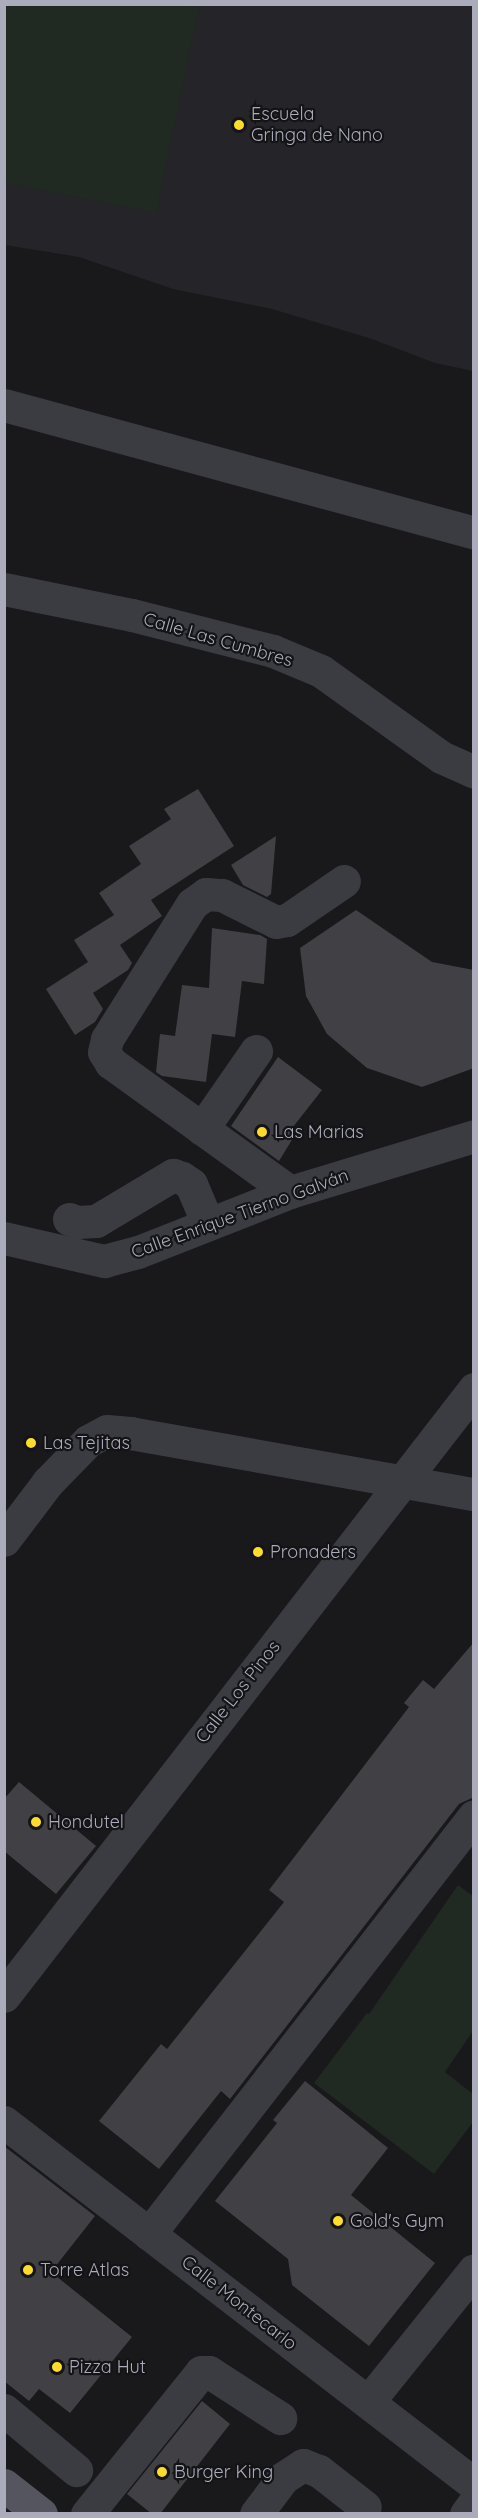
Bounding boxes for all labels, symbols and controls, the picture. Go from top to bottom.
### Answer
place label: Escuela Gringa de Nano [251,104,383,146]
marker: Escuela Gringa de Nano [232,118,246,132]
street label: Calle Las Cumbres [141,608,295,672]
place label: Las Marias [274,1121,364,1143]
marker: Las Marias [255,1125,269,1139]
street label: Calle Enrique Tierno Galván [128,1165,352,1263]
place label: Las Tejitas [43,1432,130,1454]
marker: Las Tejitas [24,1436,38,1450]
place label: Pronaders [270,1541,356,1563]
marker: Pronaders [251,1545,265,1559]
street label: Calle Los Pinos [191,1637,285,1747]
place label: Hondutel [48,1811,124,1833]
marker: Hondutel [29,1815,43,1829]
place label: Gold's Gym [350,2210,444,2232]
marker: Gold's Gym [331,2214,345,2228]
street label: Calle Montecarlo [177,2251,301,2355]
place label: Torre Atlas [40,2259,129,2281]
marker: Torre Atlas [21,2263,35,2277]
place label: Pizza Hut [69,2356,146,2378]
marker: Pizza Hut [50,2360,64,2374]
place label: Burger King [174,2461,273,2483]
marker: Burger King [155,2465,169,2479]

